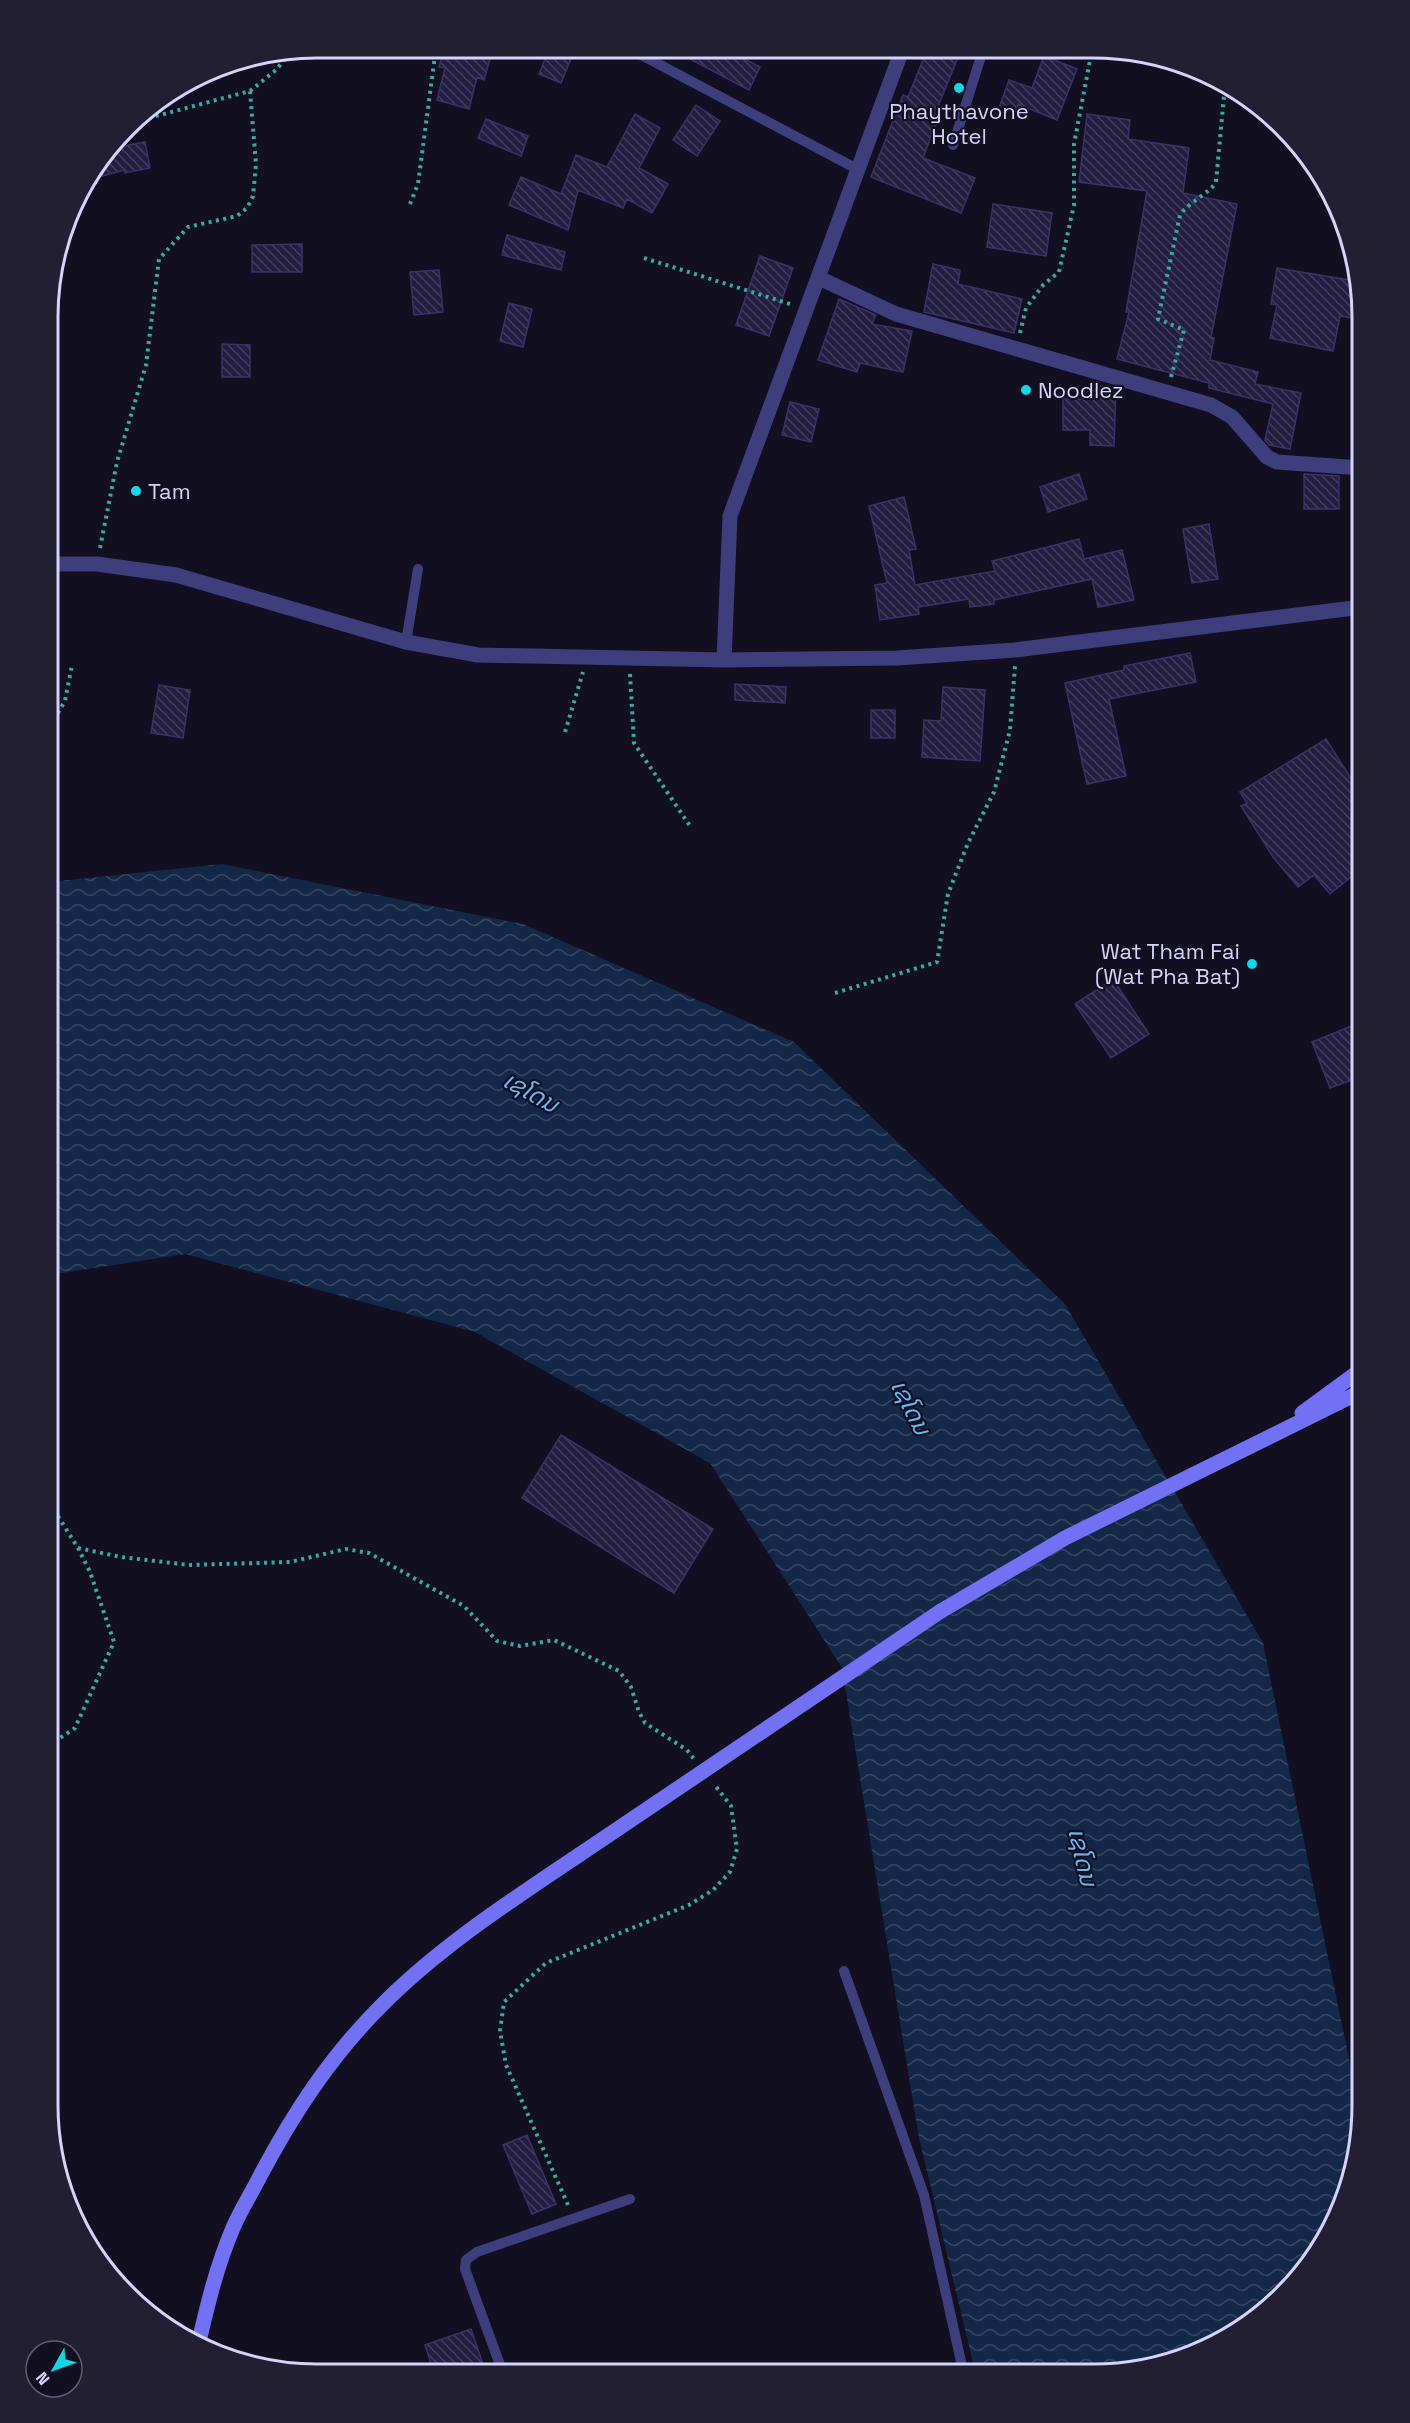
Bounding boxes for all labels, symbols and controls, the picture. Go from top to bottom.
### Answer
marker: Phaythavone Hotel [952,81,966,95]
place label: Phaythavone Hotel [889,97,1029,150]
place label: Noodlez [1038,376,1123,404]
marker: Noodlez [1019,383,1033,397]
place label: Tam [148,477,191,505]
marker: Tam [129,484,143,498]
place label: Wat Tham Fai (Wat Pha Bat) [1095,937,1240,990]
marker: Wat Tham Fai (Wat Pha Bat) [1245,957,1259,971]
water label: ເຊໂດນ [498,1064,566,1121]
water label: ເຊໂດນ [884,1374,939,1442]
water label: ເຊໂດນ [1061,1825,1105,1891]
north arrow [24,2339,84,2399]
text: N [31,2367,54,2389]

